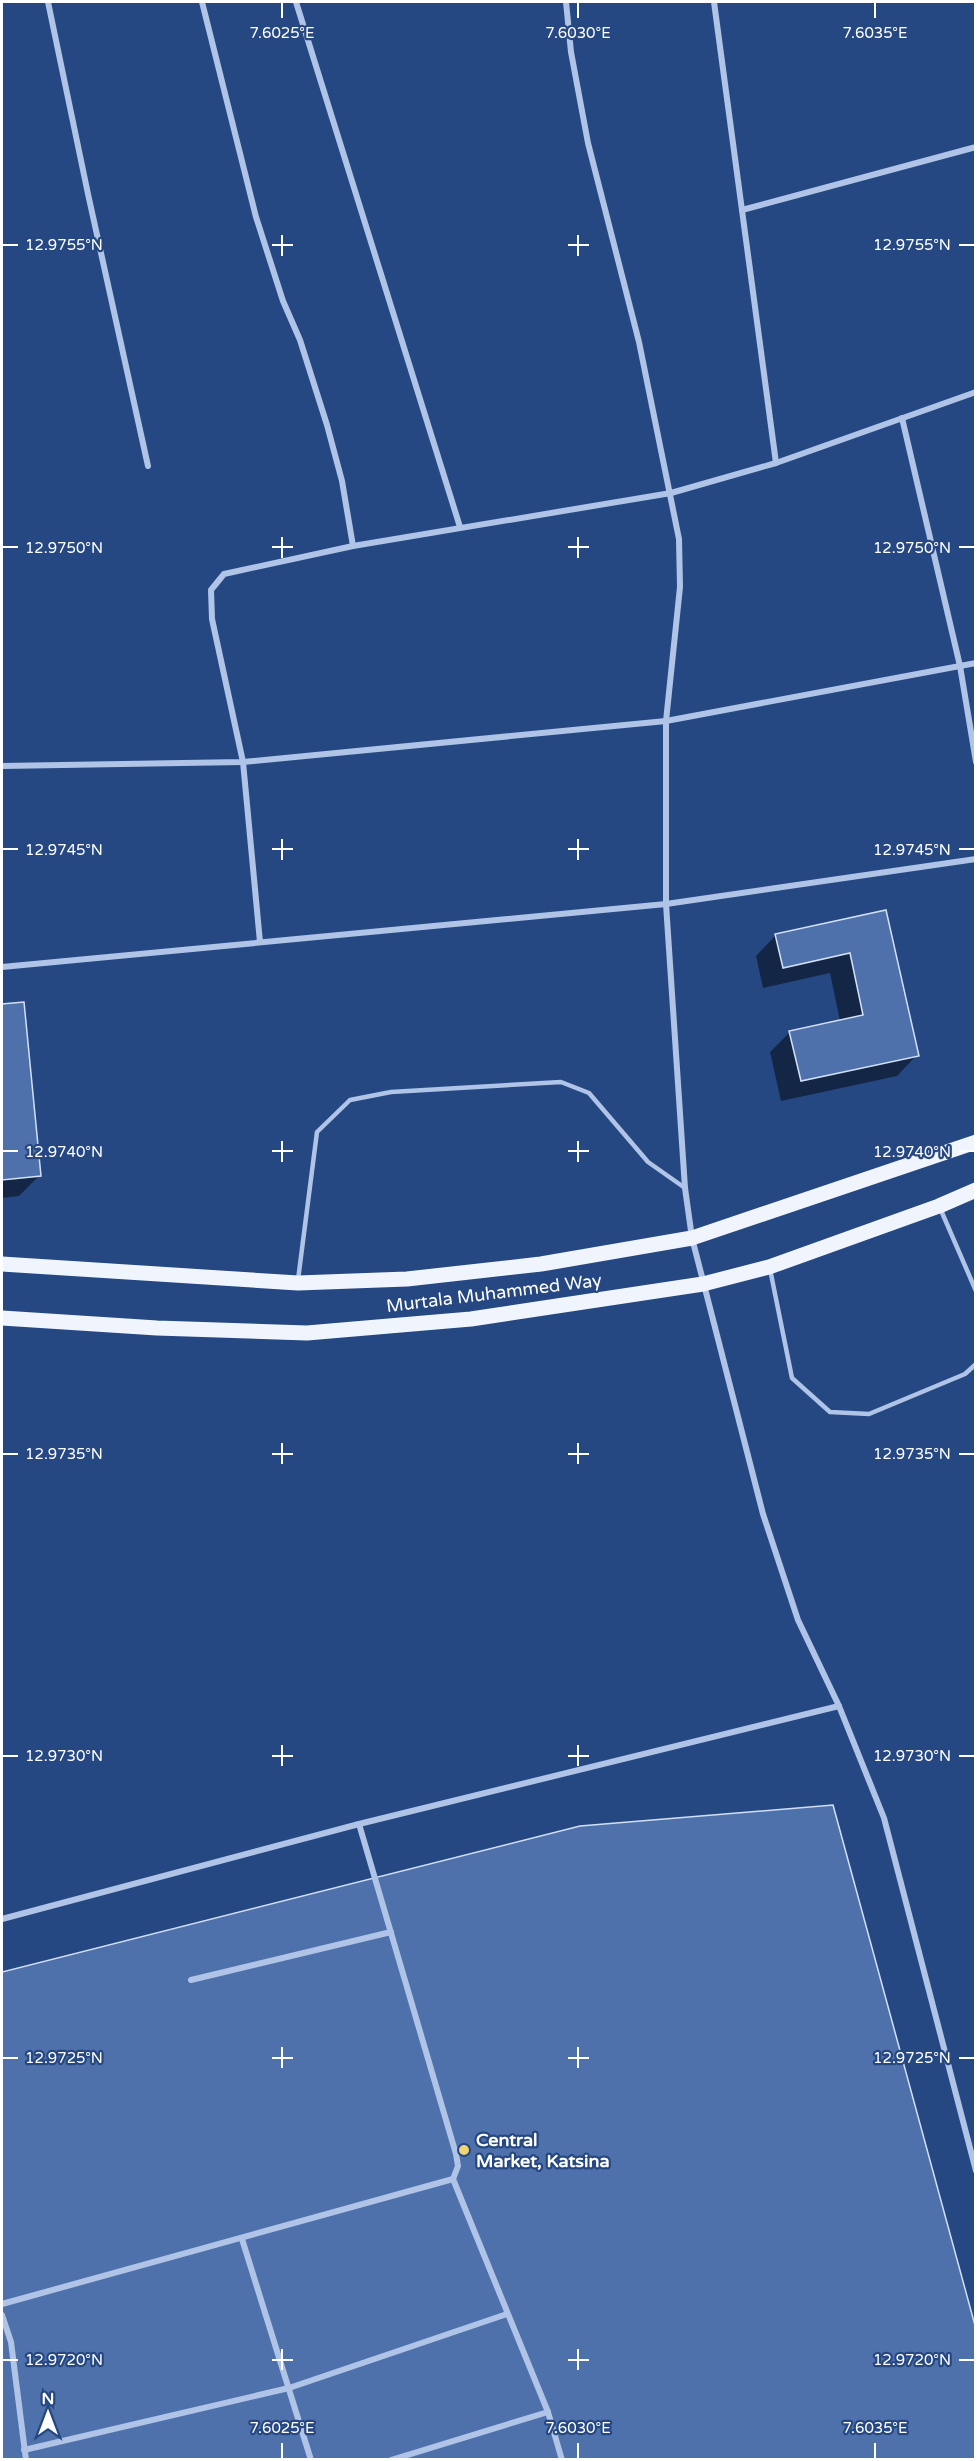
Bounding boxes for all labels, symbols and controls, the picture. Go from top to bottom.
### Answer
text: 7.6025°E [249,24,315,42]
text: 7.6030°E [545,24,611,42]
text: 7.6035°E [842,24,908,42]
text: 12.9755°N [25,236,103,254]
text: 12.9755°N [873,236,951,254]
text: 12.9750°N [25,539,103,557]
text: 12.9750°N [873,539,951,557]
text: 12.9745°N [25,841,103,859]
text: 12.9745°N [873,841,951,859]
text: 12.9740°N [25,1143,103,1161]
text: 12.9740°N [873,1143,951,1161]
street label: Murtala Muhammed Way [385,1269,603,1317]
text: 12.9735°N [25,1445,103,1463]
text: 12.9735°N [873,1445,951,1463]
text: 12.9730°N [25,1747,103,1765]
text: 12.9730°N [873,1747,951,1765]
text: 12.9725°N [25,2049,103,2067]
text: 12.9725°N [873,2049,951,2067]
place label: Central Market, Katsina [476,2129,610,2172]
marker: Central Market, Katsina [457,2143,471,2157]
text: 12.9720°N [25,2351,103,2369]
text: 12.9720°N [873,2351,951,2369]
north arrow [18,2383,78,2443]
text: N [42,2389,54,2409]
text: 7.6025°E [249,2419,315,2437]
text: 7.6030°E [545,2419,611,2437]
text: 7.6035°E [842,2419,908,2437]

